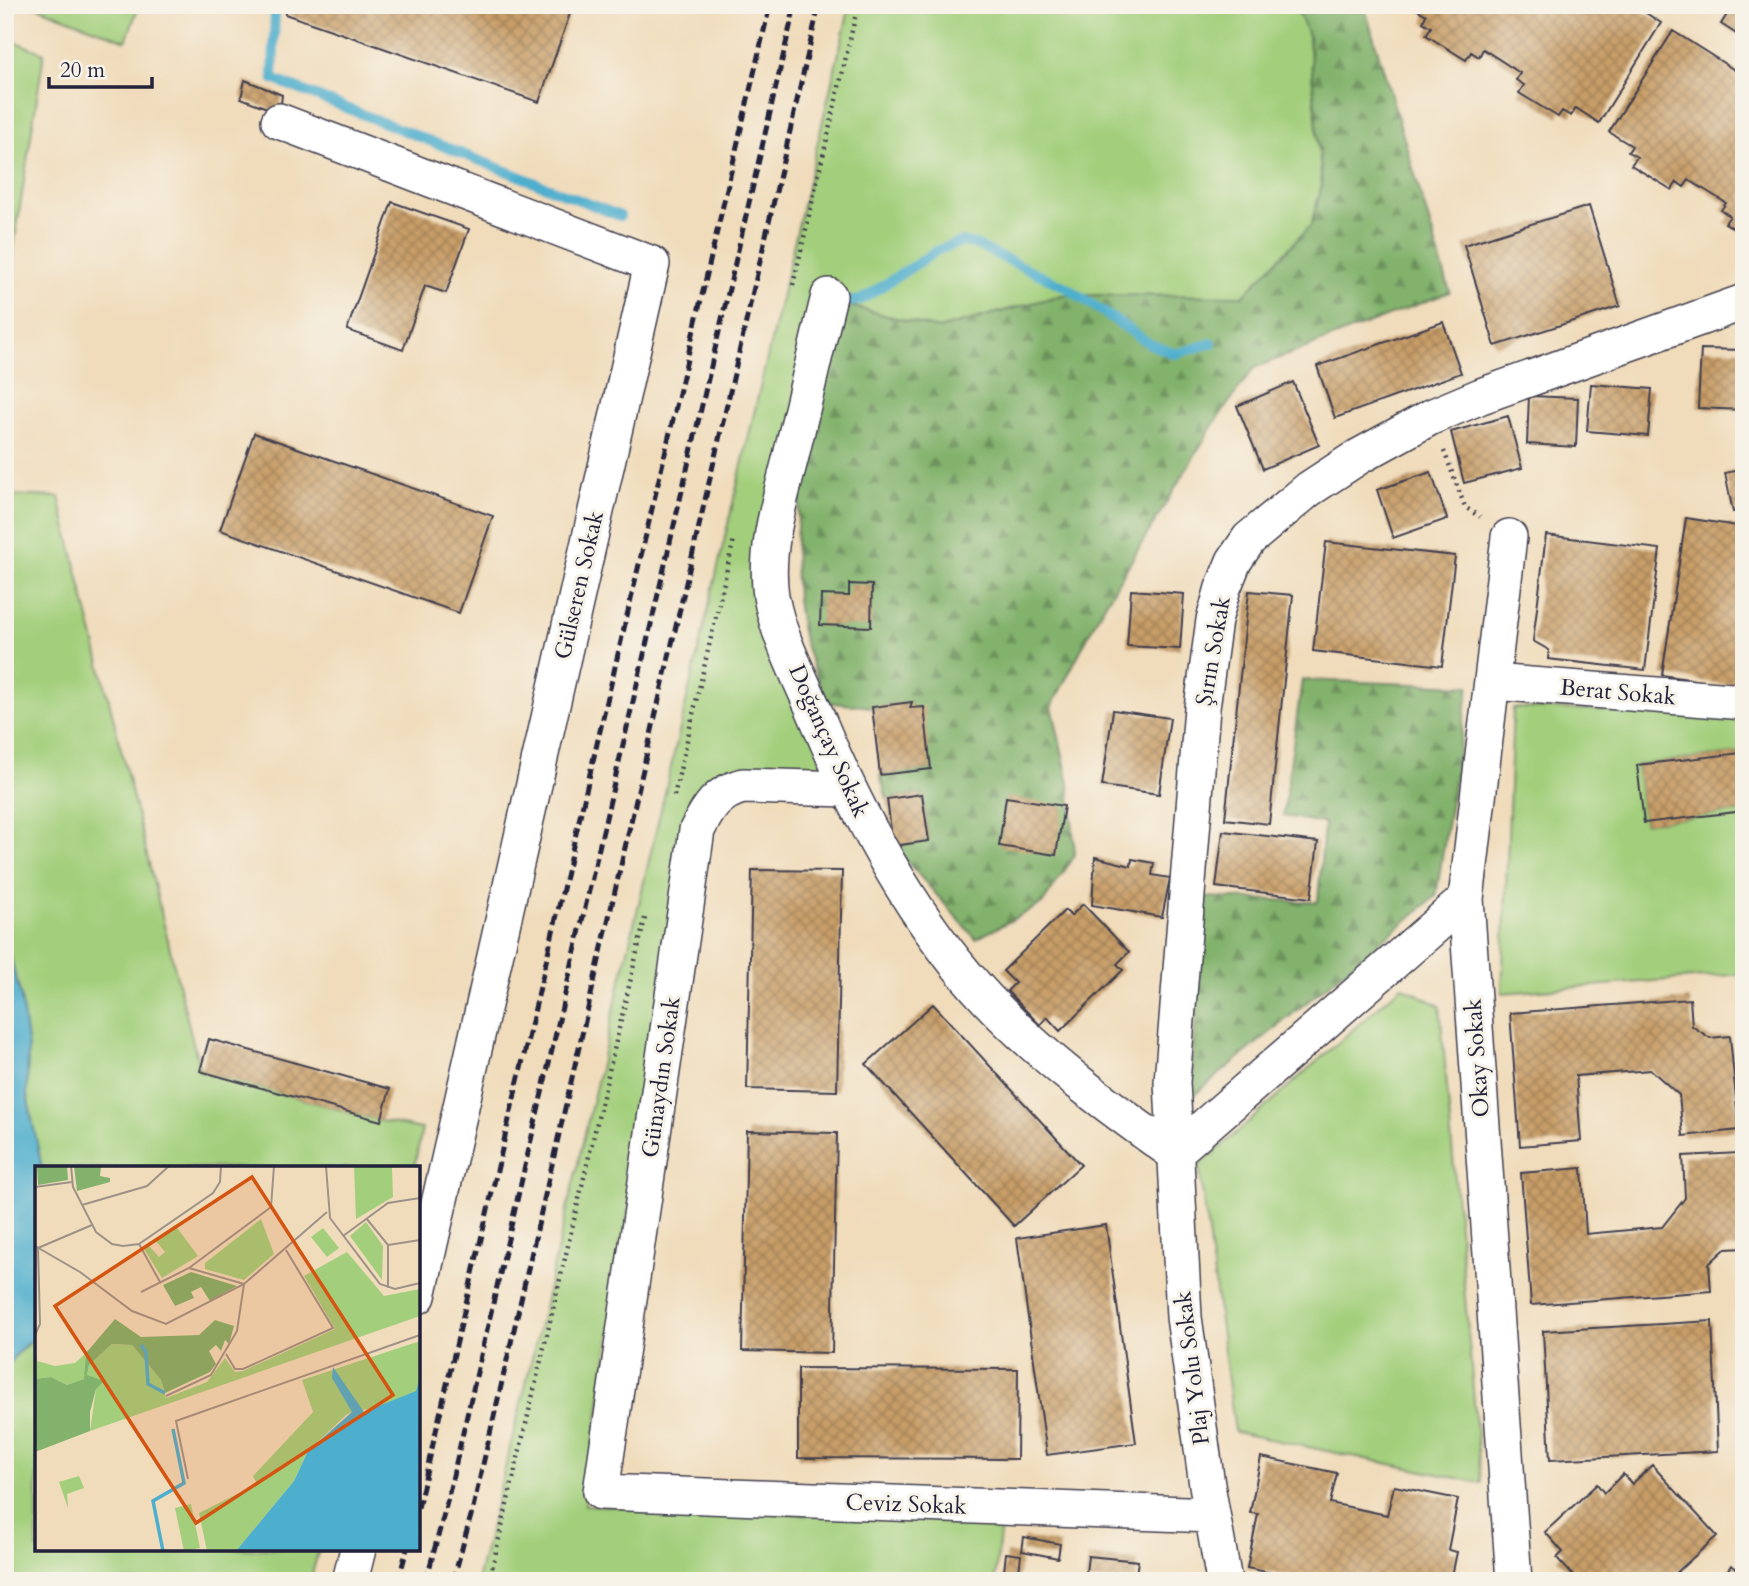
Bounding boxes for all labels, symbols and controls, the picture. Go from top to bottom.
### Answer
scale bar [49,46,152,90]
text: 20 m [60,56,105,85]
street label: Gülseren Sokak [547,507,611,662]
street label: Şırın Sokak [1188,593,1238,708]
street label: Doğançay Sokak [781,660,877,823]
street label: Berat Sokak [1559,671,1678,713]
street label: Günaydın Sokak [634,994,688,1160]
street label: Okay Sokak [1457,997,1497,1118]
inset map [35,1166,420,1551]
street label: Plaj Yolu Sokak [1167,1289,1217,1447]
street label: Ceviz Sokak [845,1486,968,1522]

